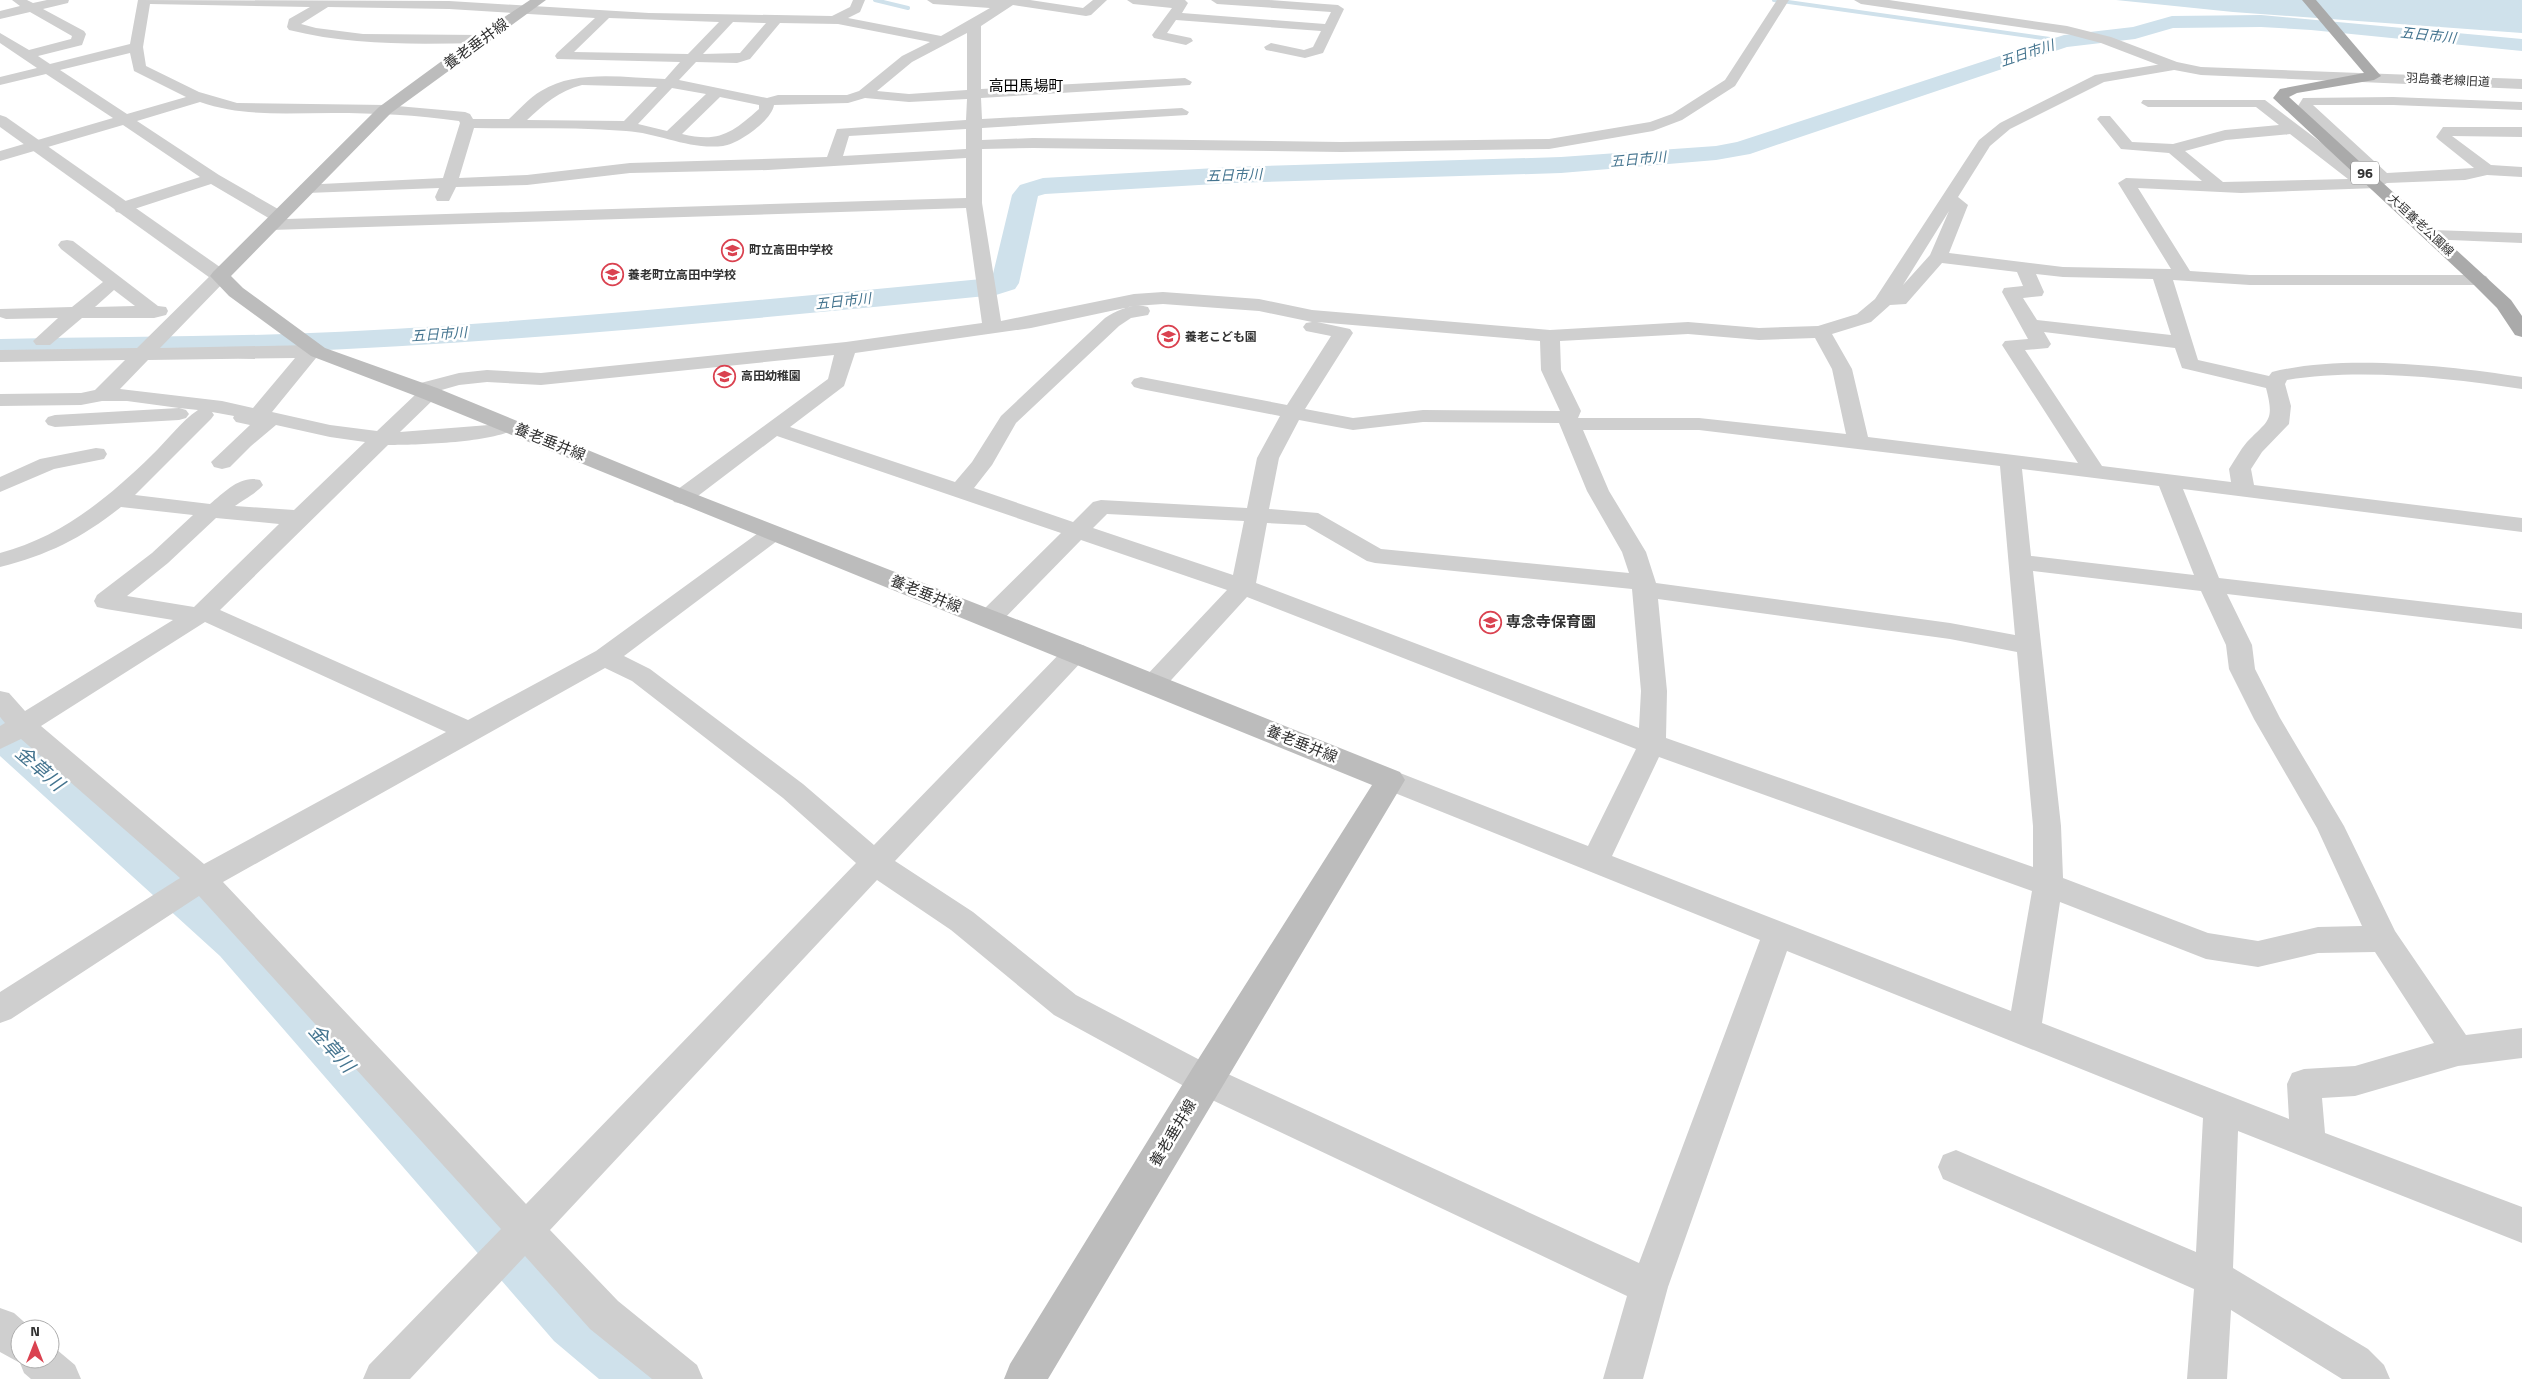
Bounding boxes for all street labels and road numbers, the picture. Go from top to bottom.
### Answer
street label: 養老垂井線 [439,12,513,75]
street label: 羽島養老線旧道 [2406,68,2490,91]
road number: 96 [2351,162,2379,184]
street label: 大垣養老公園線 [2384,189,2459,260]
street label: 養老垂井線 [511,417,589,466]
street label: 養老垂井線 [887,569,965,618]
street label: 養老垂井線 [1263,719,1341,768]
street label: 養老垂井線 [1143,1095,1202,1171]

